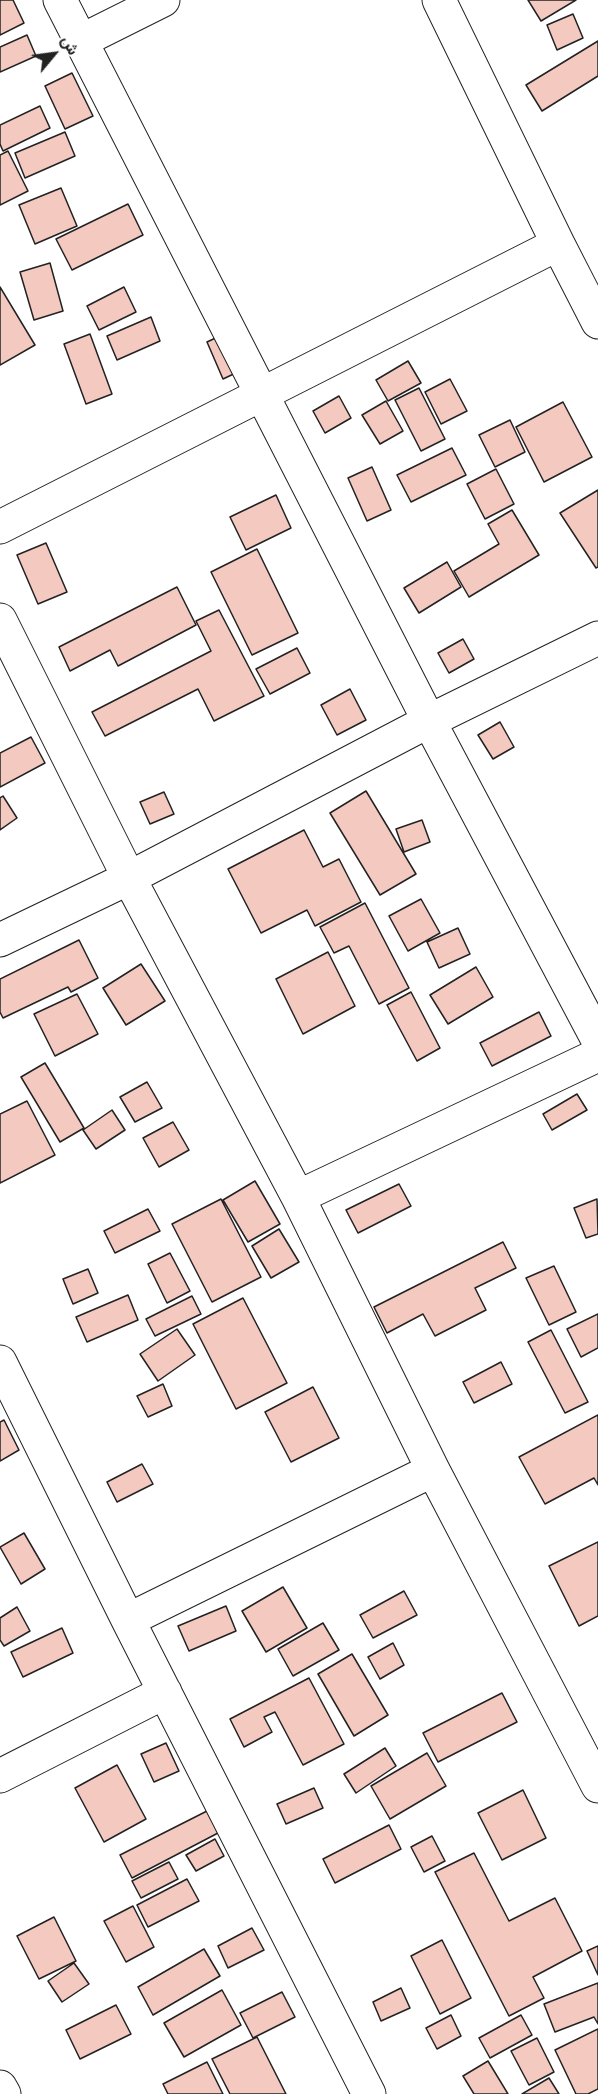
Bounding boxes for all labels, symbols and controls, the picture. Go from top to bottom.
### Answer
north arrow [24,24,84,84]
text: ش [57,32,83,58]

